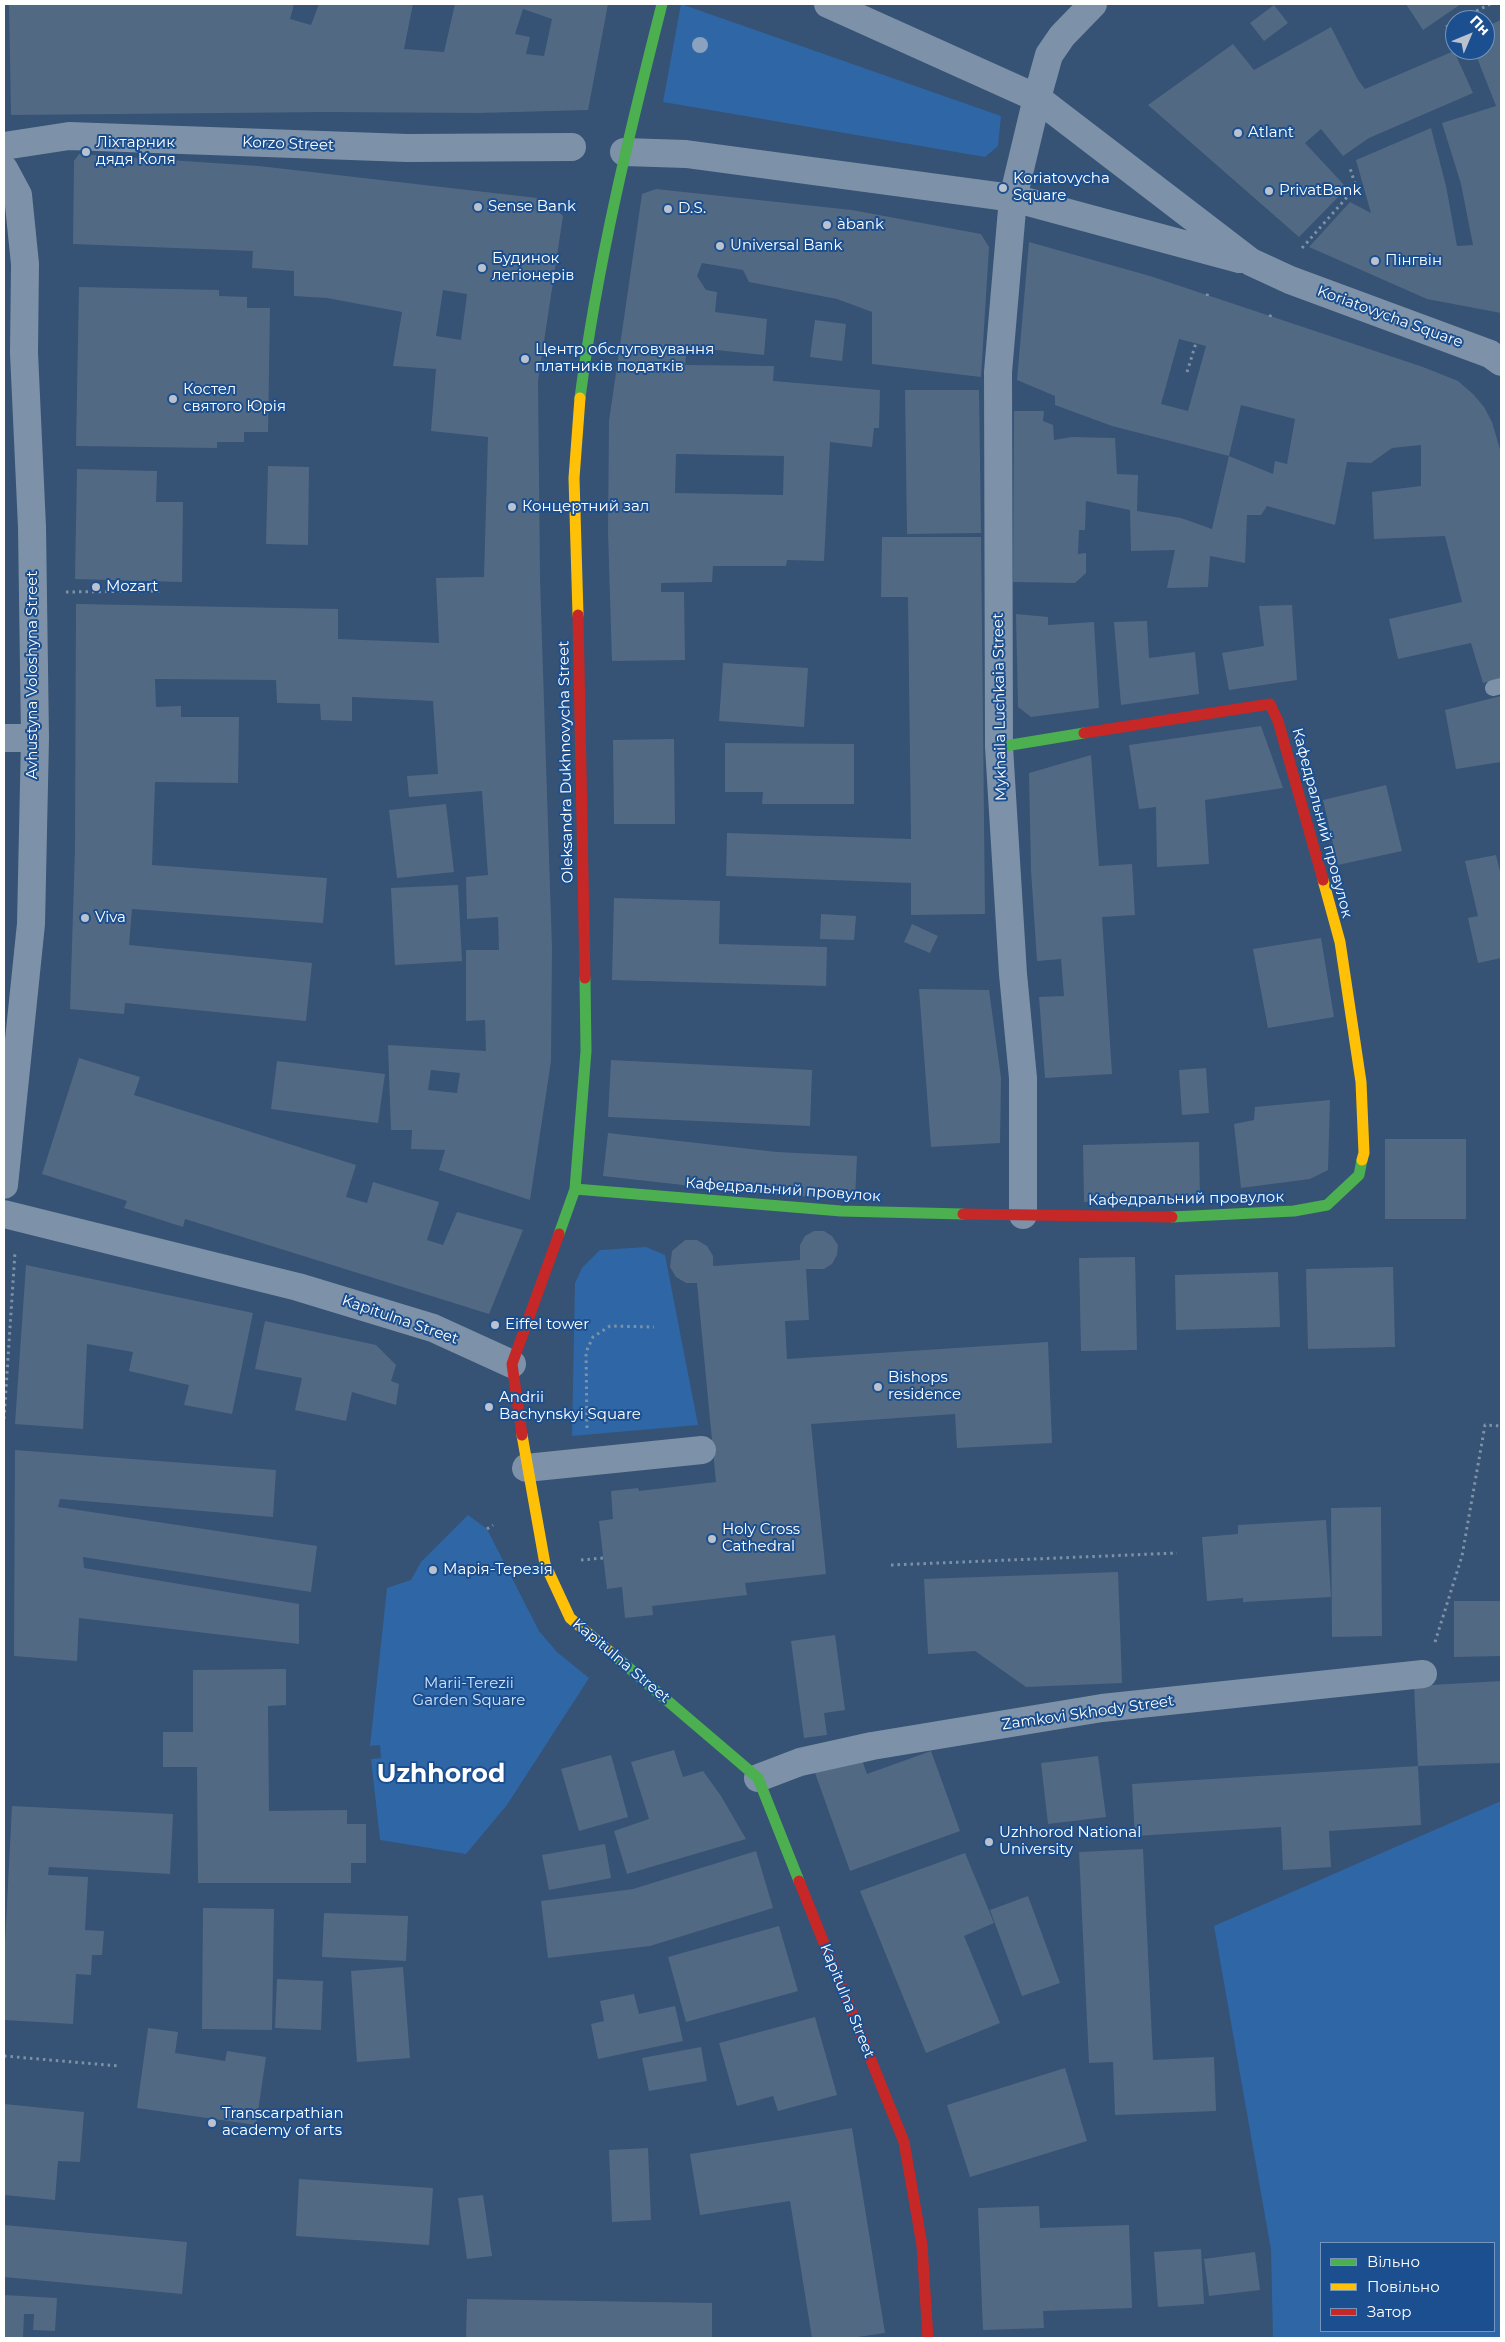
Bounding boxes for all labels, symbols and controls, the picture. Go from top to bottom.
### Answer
north arrow [1445,10,1495,60]
text: Пн [1466,11,1494,39]
place label: Atlant [1248,124,1294,142]
marker: Atlant [1232,127,1244,139]
street label: Korzo Street [242,133,334,155]
place label: Ліхтарник дядя Коля [96,134,176,169]
marker: Ліхтарник дядя Коля [80,146,92,158]
place label: Koriatovycha Square [1013,170,1110,205]
marker: Koriatovycha Square [997,182,1009,194]
place label: PrivatBank [1279,182,1361,200]
marker: PrivatBank [1263,185,1275,197]
place label: Sense Bank [488,198,576,216]
place label: D.S. [678,200,706,218]
marker: Sense Bank [472,201,484,213]
marker: D.S. [662,203,674,215]
place label: àbank [837,216,884,234]
marker: àbank [821,219,833,231]
place label: Universal Bank [730,237,842,255]
marker: Universal Bank [714,240,726,252]
place label: Будинок легіонерів [492,250,574,285]
place label: Пінгвін [1385,252,1442,270]
marker: Пінгвін [1369,255,1381,267]
marker: Будинок легіонерів [476,262,488,274]
street label: Koriatovycha Square [1315,282,1465,352]
place label: Центр обслуговування платників податків [535,341,714,376]
marker: Центр обслуговування платників податків [519,353,531,365]
place label: Костел святого Юрія [183,381,286,416]
marker: Костел святого Юрія [167,393,179,405]
place label: Концертний зал [522,498,649,516]
marker: Концертний зал [506,501,518,513]
street label: Avhustyna Voloshyna Street [24,571,42,779]
place label: Mozart [106,578,158,596]
marker: Mozart [90,581,102,593]
street label: Mykhaila Luchkaia Street [989,613,1011,801]
street label: Oleksandra Dukhnovycha Street [555,641,577,883]
street label: Кафедральний провулок [1288,726,1356,920]
place label: Viva [95,909,126,927]
marker: Viva [79,912,91,924]
street label: Кафедральний провулок [685,1174,881,1206]
street label: Кафедральний провулок [1088,1188,1284,1210]
street label: Kapitulna Street [339,1292,461,1348]
place label: Eiffel tower [505,1316,589,1334]
marker: Eiffel tower [489,1319,501,1331]
place label: Bishops residence [888,1369,961,1404]
marker: Bishops residence [872,1381,884,1393]
place label: Andrii Bachynskyi Square [499,1389,641,1424]
marker: Andrii Bachynskyi Square [483,1401,495,1413]
place label: Holy Cross Cathedral [722,1521,800,1556]
marker: Holy Cross Cathedral [706,1533,718,1545]
place label: Марія-Терезія [443,1561,553,1579]
marker: Марія-Терезія [427,1564,439,1576]
street label: Kapitulna Street [569,1615,673,1707]
park label: Marii-Terezii Garden Square [413,1675,525,1710]
street label: Zamkovi Skhody Street [1001,1692,1175,1734]
district label: Uzhhorod [377,1760,505,1790]
place label: Uzhhorod National University [999,1824,1141,1859]
marker: Uzhhorod National University [983,1836,995,1848]
street label: Kapitulna Street [816,1941,878,2061]
place label: Transcarpathian academy of arts [222,2105,344,2140]
marker: Transcarpathian academy of arts [206,2117,218,2129]
legend [1320,2242,1495,2332]
text: Вільно [1367,2252,1420,2271]
text: Повільно [1367,2277,1440,2296]
text: Затор [1367,2302,1412,2321]

